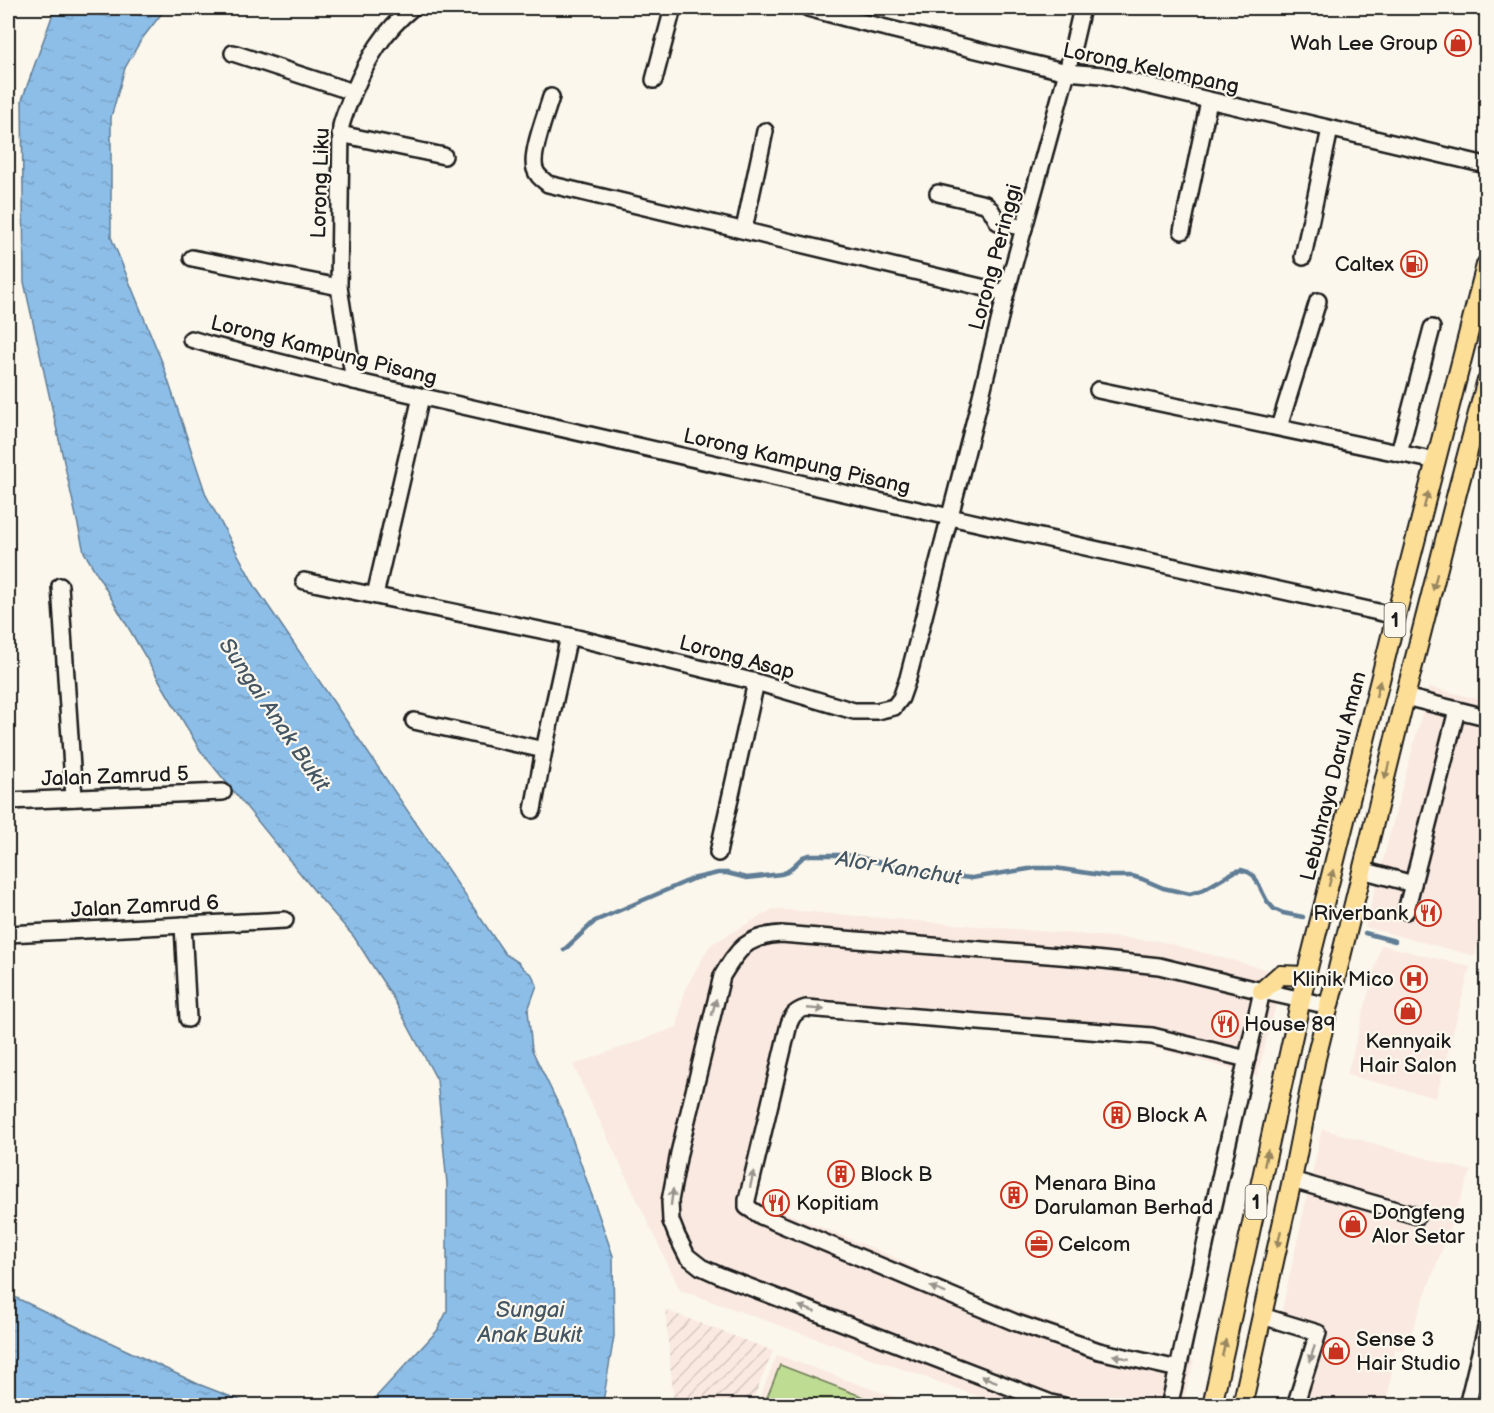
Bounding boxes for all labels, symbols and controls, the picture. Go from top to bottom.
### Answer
shop icon: Wah Lee Group [1443,28,1473,58]
place label: Wah Lee Group [1290,31,1438,56]
street label: Lorong Kelompang [1060,38,1241,99]
street label: Lorong Liku [306,127,335,239]
street label: Lorong Peringgi [964,181,1027,333]
fuel station icon: Caltex [1399,249,1429,279]
place label: Caltex [1335,252,1394,277]
street label: Lorong Kampung Pisang [208,310,440,391]
street label: Lorong Kampung Pisang [681,423,913,500]
one-way arrow [1422,491,1431,509]
one-way arrow [1429,572,1439,591]
road number: 1 [1384,603,1406,637]
street label: Lorong Asap [676,630,797,685]
water label: Sungai Anak Bukit [213,633,336,798]
street label: Lebuhraya Darul Aman [1295,669,1372,883]
one-way arrow [1373,680,1383,698]
street label: Jalan Zamrud 5 [41,761,189,792]
one-way arrow [1382,762,1392,780]
water label: Alor Kanchut [833,845,965,892]
one-way arrow [1326,869,1336,888]
street label: Jalan Zamrud 6 [70,890,220,923]
restaurant icon: Riverbank [1413,898,1443,928]
place label: Riverbank [1313,901,1409,926]
hospital icon: Klinik Mico [1399,964,1429,994]
place label: Klinik Mico [1292,967,1394,992]
shop icon: Kennyaik Hair Salon [1393,996,1423,1026]
one-way arrow [710,998,720,1016]
one-way arrow [807,1004,826,1014]
restaurant icon: House 89 [1210,1009,1240,1039]
place label: House 89 [1244,1012,1336,1037]
place label: Kennyaik Hair Salon [1359,1029,1457,1078]
building icon: Block A [1102,1100,1132,1130]
place label: Block A [1136,1103,1207,1128]
one-way arrow [1261,1149,1271,1167]
building icon: Block B [826,1159,856,1189]
place label: Block B [860,1162,932,1187]
one-way arrow [748,1170,758,1189]
place label: Menara Bina Darulaman Berhad [1034,1171,1213,1220]
building icon: Menara Bina Darulaman Berhad [999,1180,1029,1210]
road number: 1 [1246,1185,1266,1219]
one-way arrow [667,1187,677,1206]
restaurant icon: Kopitiam [761,1188,791,1218]
place label: Kopitiam [796,1191,879,1216]
place label: Dongfeng Alor Setar [1372,1200,1465,1249]
shop icon: Dongfeng Alor Setar [1338,1209,1368,1239]
office icon: Celcom [1024,1229,1054,1259]
one-way arrow [1274,1229,1284,1248]
place label: Celcom [1058,1232,1130,1257]
one-way arrow [929,1285,947,1295]
water label: Sungai Anak Bukit [477,1297,584,1349]
one-way arrow [798,1304,816,1314]
place label: Sense 3 Hair Studio [1356,1327,1461,1376]
shop icon: Sense 3 Hair Studio [1321,1336,1351,1366]
one-way arrow [1220,1339,1230,1358]
one-way arrow [1306,1345,1316,1363]
one-way arrow [1112,1351,1131,1361]
one-way arrow [980,1374,998,1384]

